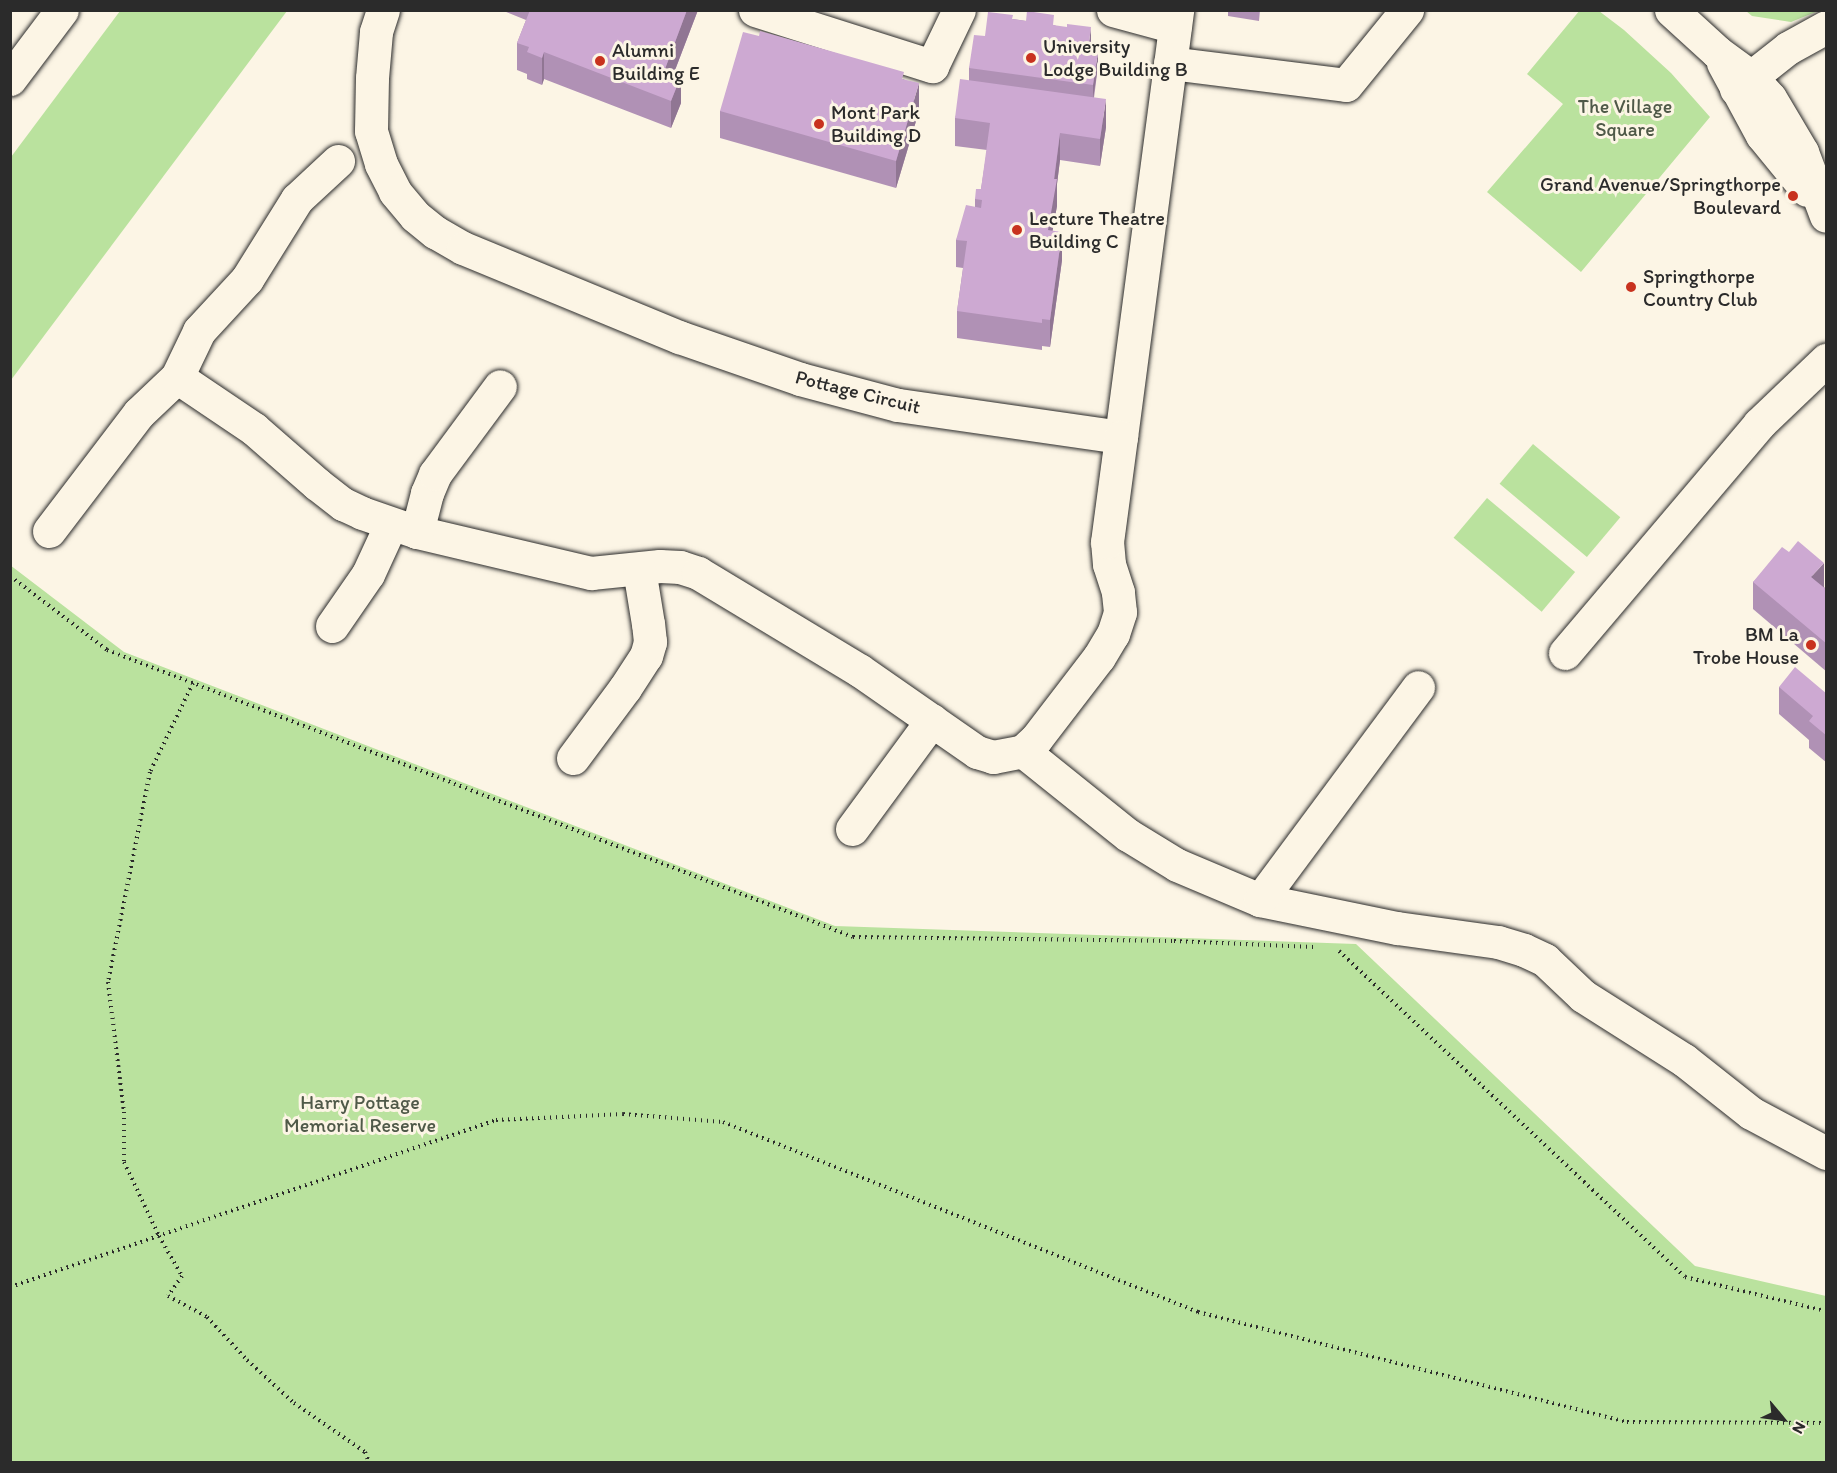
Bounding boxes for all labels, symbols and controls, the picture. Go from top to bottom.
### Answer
place label: University Lodge Building B [1043,34,1188,81]
place label: Alumni Building E [612,38,700,85]
marker: University Lodge Building B [1024,51,1038,65]
marker: Alumni Building E [593,54,607,68]
park label: The Village Square [1578,95,1672,142]
place label: Mont Park Building D [831,100,921,147]
marker: Mont Park Building D [812,117,826,131]
place label: Grand Avenue/Springthorpe Boulevard [1540,172,1781,219]
marker: Grand Avenue/Springthorpe Boulevard [1786,189,1800,203]
place label: Lecture Theatre Building C [1029,207,1165,254]
marker: Lecture Theatre Building C [1010,223,1024,237]
place label: Springthorpe Country Club [1643,264,1758,311]
marker: Springthorpe Country Club [1624,280,1638,294]
street label: Pottage Circuit [793,365,923,419]
place label: BM La Trobe House [1693,622,1799,669]
marker: BM La Trobe House [1804,638,1818,652]
park label: Harry Pottage Memorial Reserve [284,1091,436,1138]
north arrow [1753,1389,1813,1449]
text: N [1788,1419,1810,1437]

